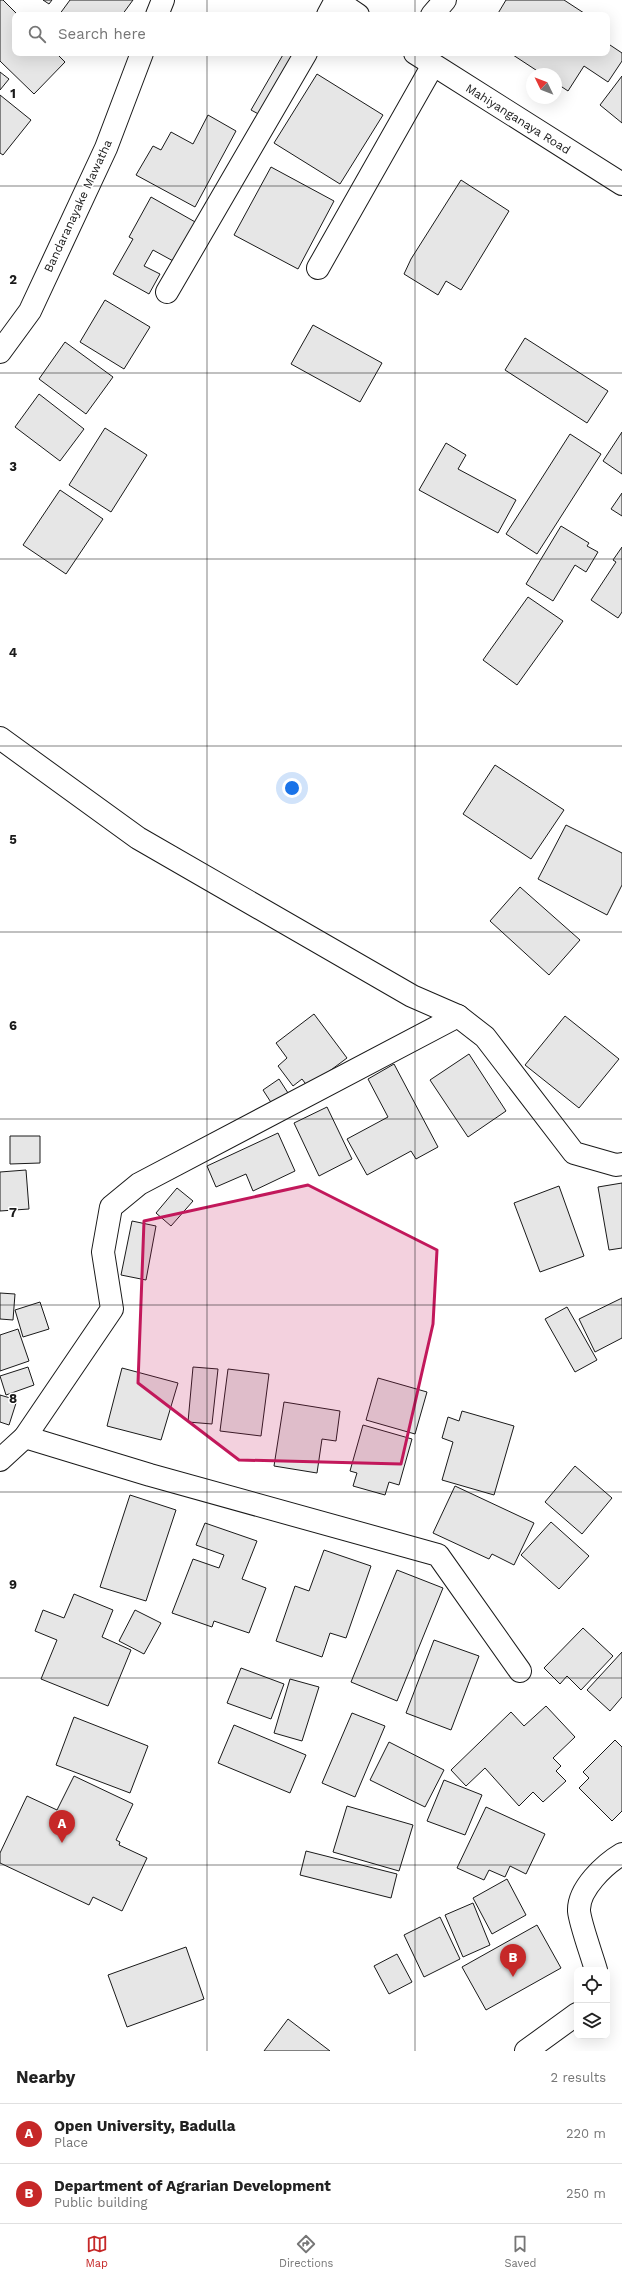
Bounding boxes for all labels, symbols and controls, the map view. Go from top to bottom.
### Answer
search box [12,12,610,56]
icon: search [26,23,48,45]
text: Search here [58,25,146,43]
north arrow [526,68,562,104]
street label: Mahiyanganaya Road [463,81,573,157]
text: 1 [10,86,16,101]
street label: Bandaranayake Mawatha [41,137,115,275]
text: 2 [9,272,17,287]
text: 3 [9,459,17,474]
text: 4 [9,645,18,660]
your location [282,778,302,798]
text: 5 [9,832,17,847]
text: 6 [9,1018,17,1033]
text: 7 [9,1205,17,1220]
text: 8 [9,1391,17,1406]
text: 9 [9,1577,17,1592]
pin: A [49,1810,75,1843]
pin: B [500,1944,526,1977]
map controls [574,1967,610,2039]
button: locate [574,1967,610,2003]
button: layers [574,2003,610,2039]
text: Nearby [16,2067,75,2087]
text: 2 results [551,2070,606,2085]
text: Open University, Badulla [54,2117,235,2135]
text: A [25,2126,33,2141]
text: 220 m [566,2126,606,2141]
text: Place [54,2135,88,2150]
text: Department of Agrarian Development [54,2177,331,2195]
text: B [25,2186,33,2201]
text: 250 m [566,2186,606,2201]
text: Public building [54,2195,147,2210]
tab: Map [86,2233,108,2270]
tab: Directions [279,2233,333,2270]
tab: Saved [504,2233,536,2270]

